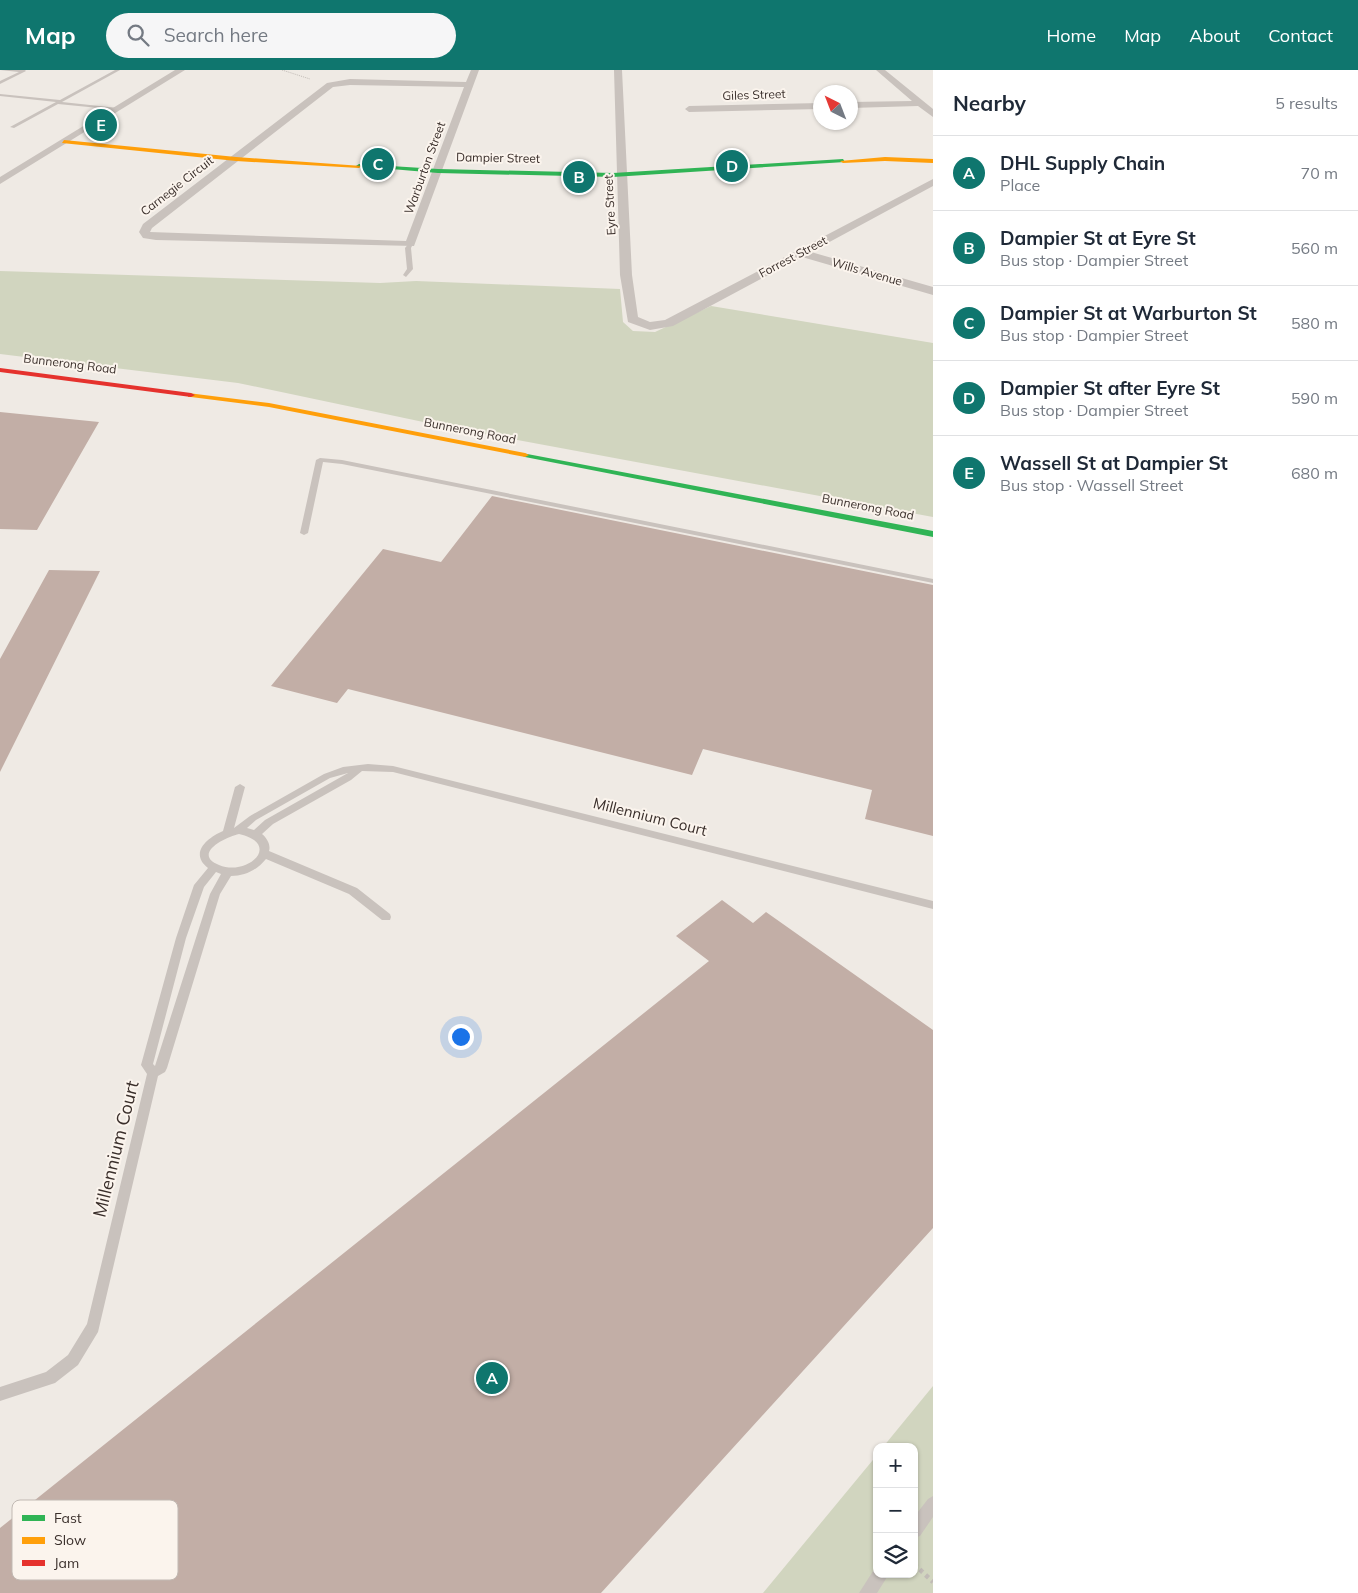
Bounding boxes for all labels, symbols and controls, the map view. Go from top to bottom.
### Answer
search box [106,13,456,58]
text: Map [25,20,76,50]
icon: search [124,21,152,49]
text: Search here [164,23,268,47]
text: Home [1046,24,1096,47]
text: Map [1124,24,1161,47]
text: About [1189,24,1240,47]
text: Contact [1268,24,1333,47]
north arrow [813,85,858,130]
street label: Giles Street [722,86,786,103]
text: Nearby [953,90,1026,116]
text: 5 results [1275,93,1338,113]
pin: E [85,106,117,144]
street label: Warburton Street [401,120,448,216]
pin: C [362,145,394,183]
pin: D [716,147,748,185]
street label: Dampier Street [456,149,540,166]
text: DHL Supply Chain [1000,151,1165,175]
street label: Carnegie Circuit [137,153,216,219]
pin: B [563,158,595,196]
text: A [963,163,975,183]
text: 70 m [1301,163,1338,183]
street label: Eyre Street [600,174,619,236]
text: Place [1000,175,1040,195]
text: Dampier St at Eyre St [1000,226,1196,250]
street label: Forrest Street [756,232,829,281]
text: B [963,238,975,258]
text: 560 m [1291,238,1338,258]
text: Bus stop · Dampier Street [1000,250,1188,270]
street label: Wills Avenue [830,254,904,289]
text: Dampier St at Warburton St [1000,301,1257,325]
text: C [964,313,974,333]
text: 580 m [1291,313,1338,333]
text: Bus stop · Dampier Street [1000,325,1188,345]
street label: Bunnerong Road [23,350,117,377]
text: Dampier St after Eyre St [1000,376,1220,400]
text: D [963,388,975,408]
text: 590 m [1291,388,1338,408]
text: Bus stop · Dampier Street [1000,400,1188,420]
street label: Bunnerong Road [423,414,517,447]
text: Wassell St at Dampier St [1000,451,1228,475]
text: E [964,463,974,483]
text: 680 m [1291,463,1338,483]
text: Bus stop · Wassell Street [1000,475,1183,495]
street label: Bunnerong Road [821,490,915,523]
street label: Millennium Court [591,793,709,840]
your location [448,1024,474,1050]
street label: Millennium Court [87,1078,144,1220]
pin: A [476,1359,508,1397]
map controls [873,1443,918,1578]
button: + [873,1443,918,1488]
button: − [873,1488,918,1533]
legend [12,1500,178,1580]
text: Fast [54,1509,82,1527]
text: Slow [54,1531,86,1549]
button: layers [873,1533,918,1578]
text: Jam [54,1554,79,1572]

